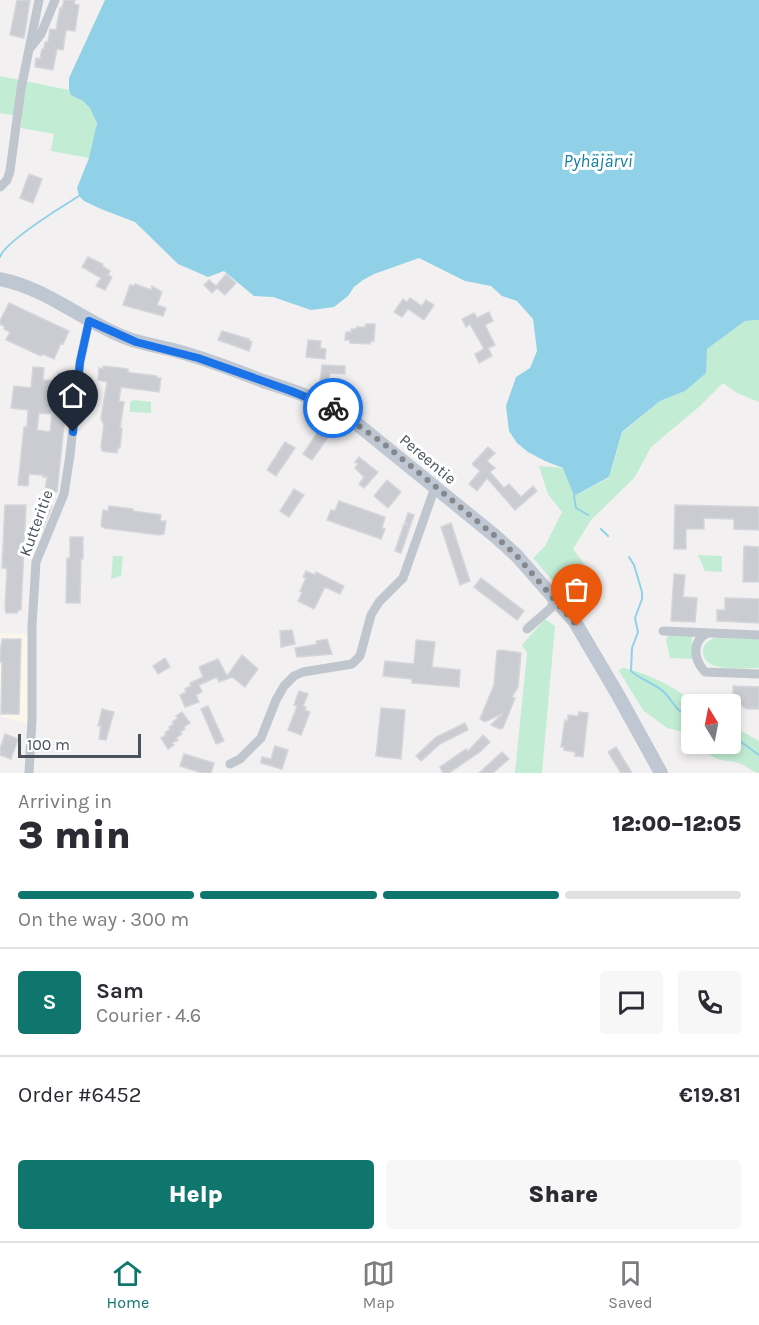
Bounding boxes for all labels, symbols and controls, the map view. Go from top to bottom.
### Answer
water label: Pyhäjärvi [563,150,633,172]
pin [47,370,98,432]
courier [303,378,363,438]
icon: home [56,379,89,412]
icon: bike [317,392,350,425]
street label: Pereentie [396,430,460,488]
street label: Kutteritie [15,487,57,559]
pin [551,564,602,626]
icon: bag [560,573,593,606]
north arrow [681,694,741,754]
map controls [681,694,741,754]
scale bar [18,731,141,758]
text: 100 m [27,735,70,754]
text: Arriving in [18,790,112,813]
text: 12:00–12:05 [612,811,741,837]
text: 3 min [18,812,131,858]
text: On the way · 300 m [18,908,189,931]
button: chat [600,971,663,1034]
button: phone [678,971,741,1034]
text: Sam [96,978,144,1004]
text: S [42,989,57,1015]
text: Courier · 4.6 [96,1004,201,1027]
text: Order #6452 [18,1082,141,1108]
text: €19.81 [679,1082,741,1108]
button: Help [18,1160,374,1229]
button: Share [386,1160,741,1229]
tab: Home [107,1257,149,1312]
tab: Map [362,1257,395,1312]
tab: Saved [608,1257,652,1312]

